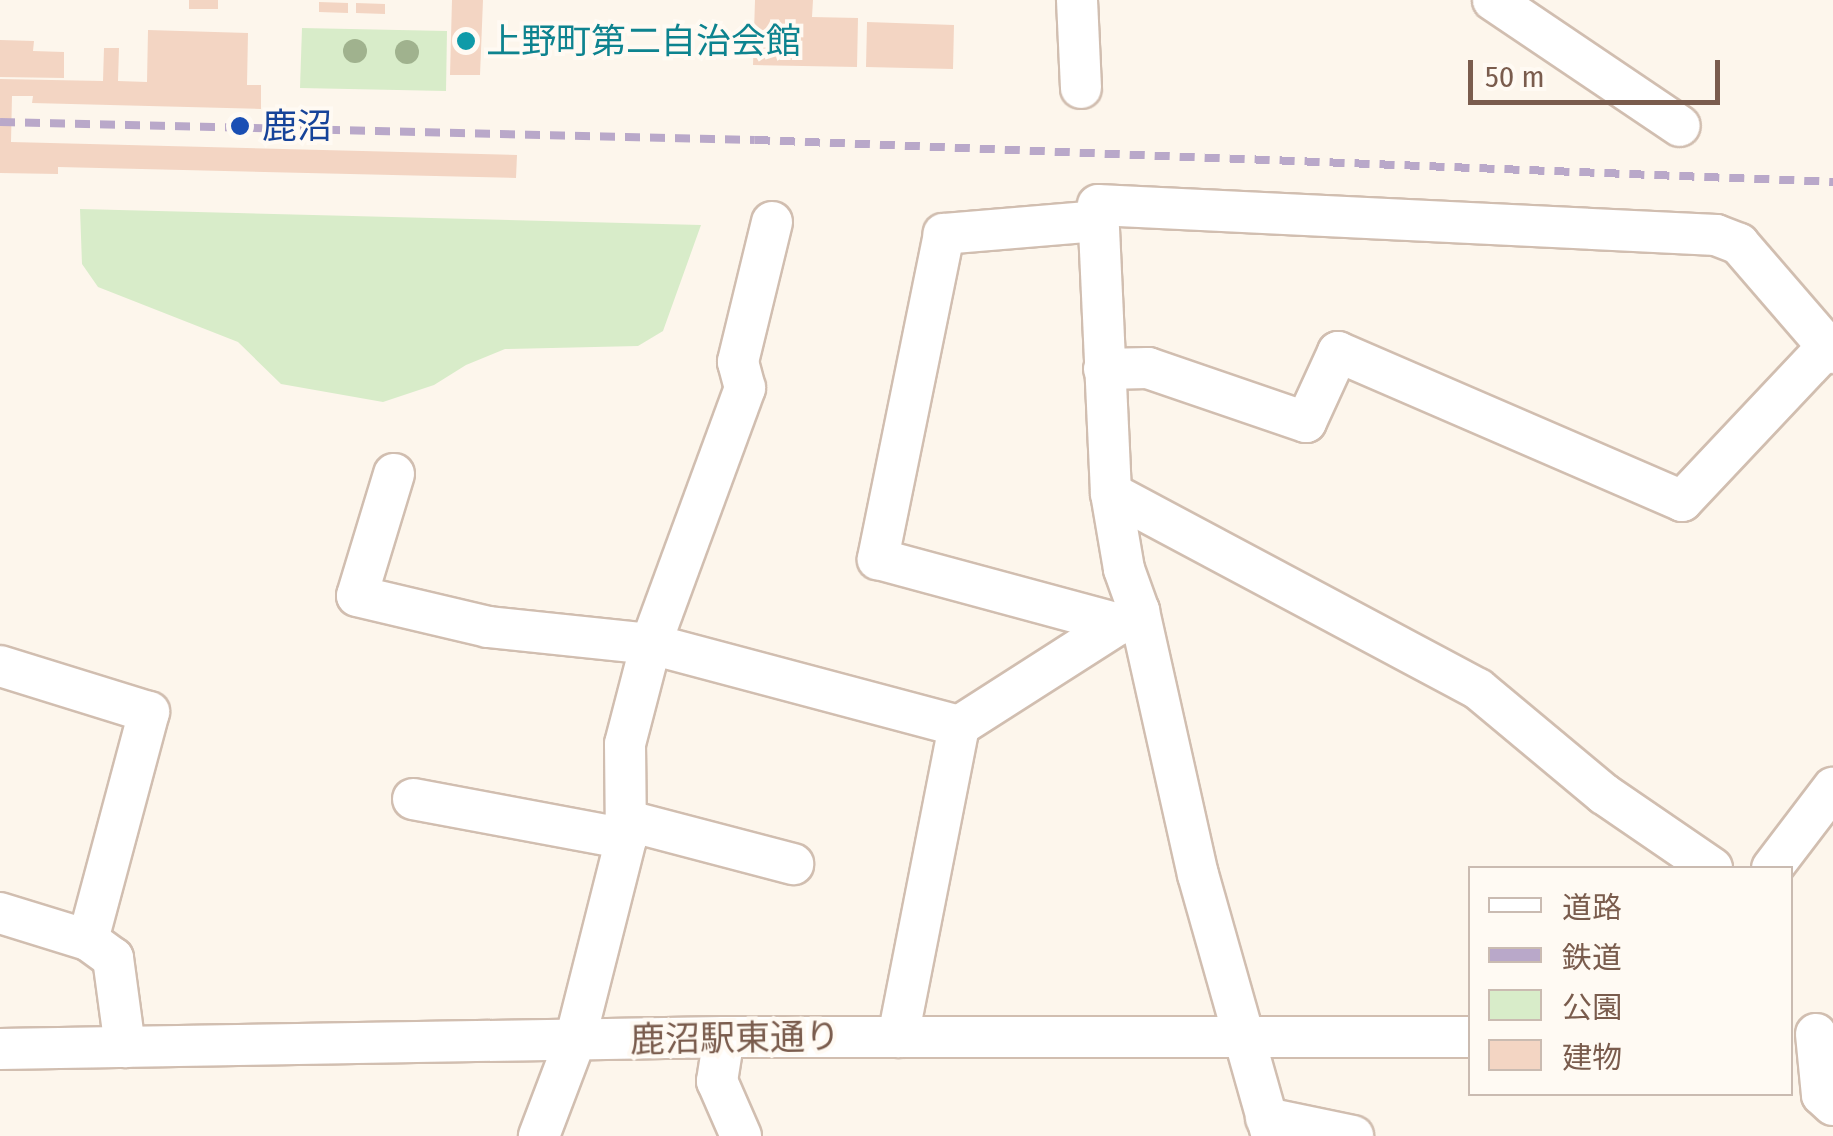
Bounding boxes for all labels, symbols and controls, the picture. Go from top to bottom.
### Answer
place label: 上野町第二自治会館 [486,20,801,62]
marker: 上野町第二自治会館 [455,30,477,52]
scale bar [1473,40,1726,102]
text: 50 m [1485,59,1545,95]
place label: 鹿沼 [262,105,332,147]
marker: 鹿沼 [227,113,253,139]
legend [1468,866,1793,1096]
text: 道路 [1562,890,1622,926]
text: 鉄道 [1562,940,1622,976]
text: 公園 [1562,990,1622,1026]
street label: 鹿沼駅東通り [630,1015,840,1061]
text: 建物 [1562,1040,1622,1076]

